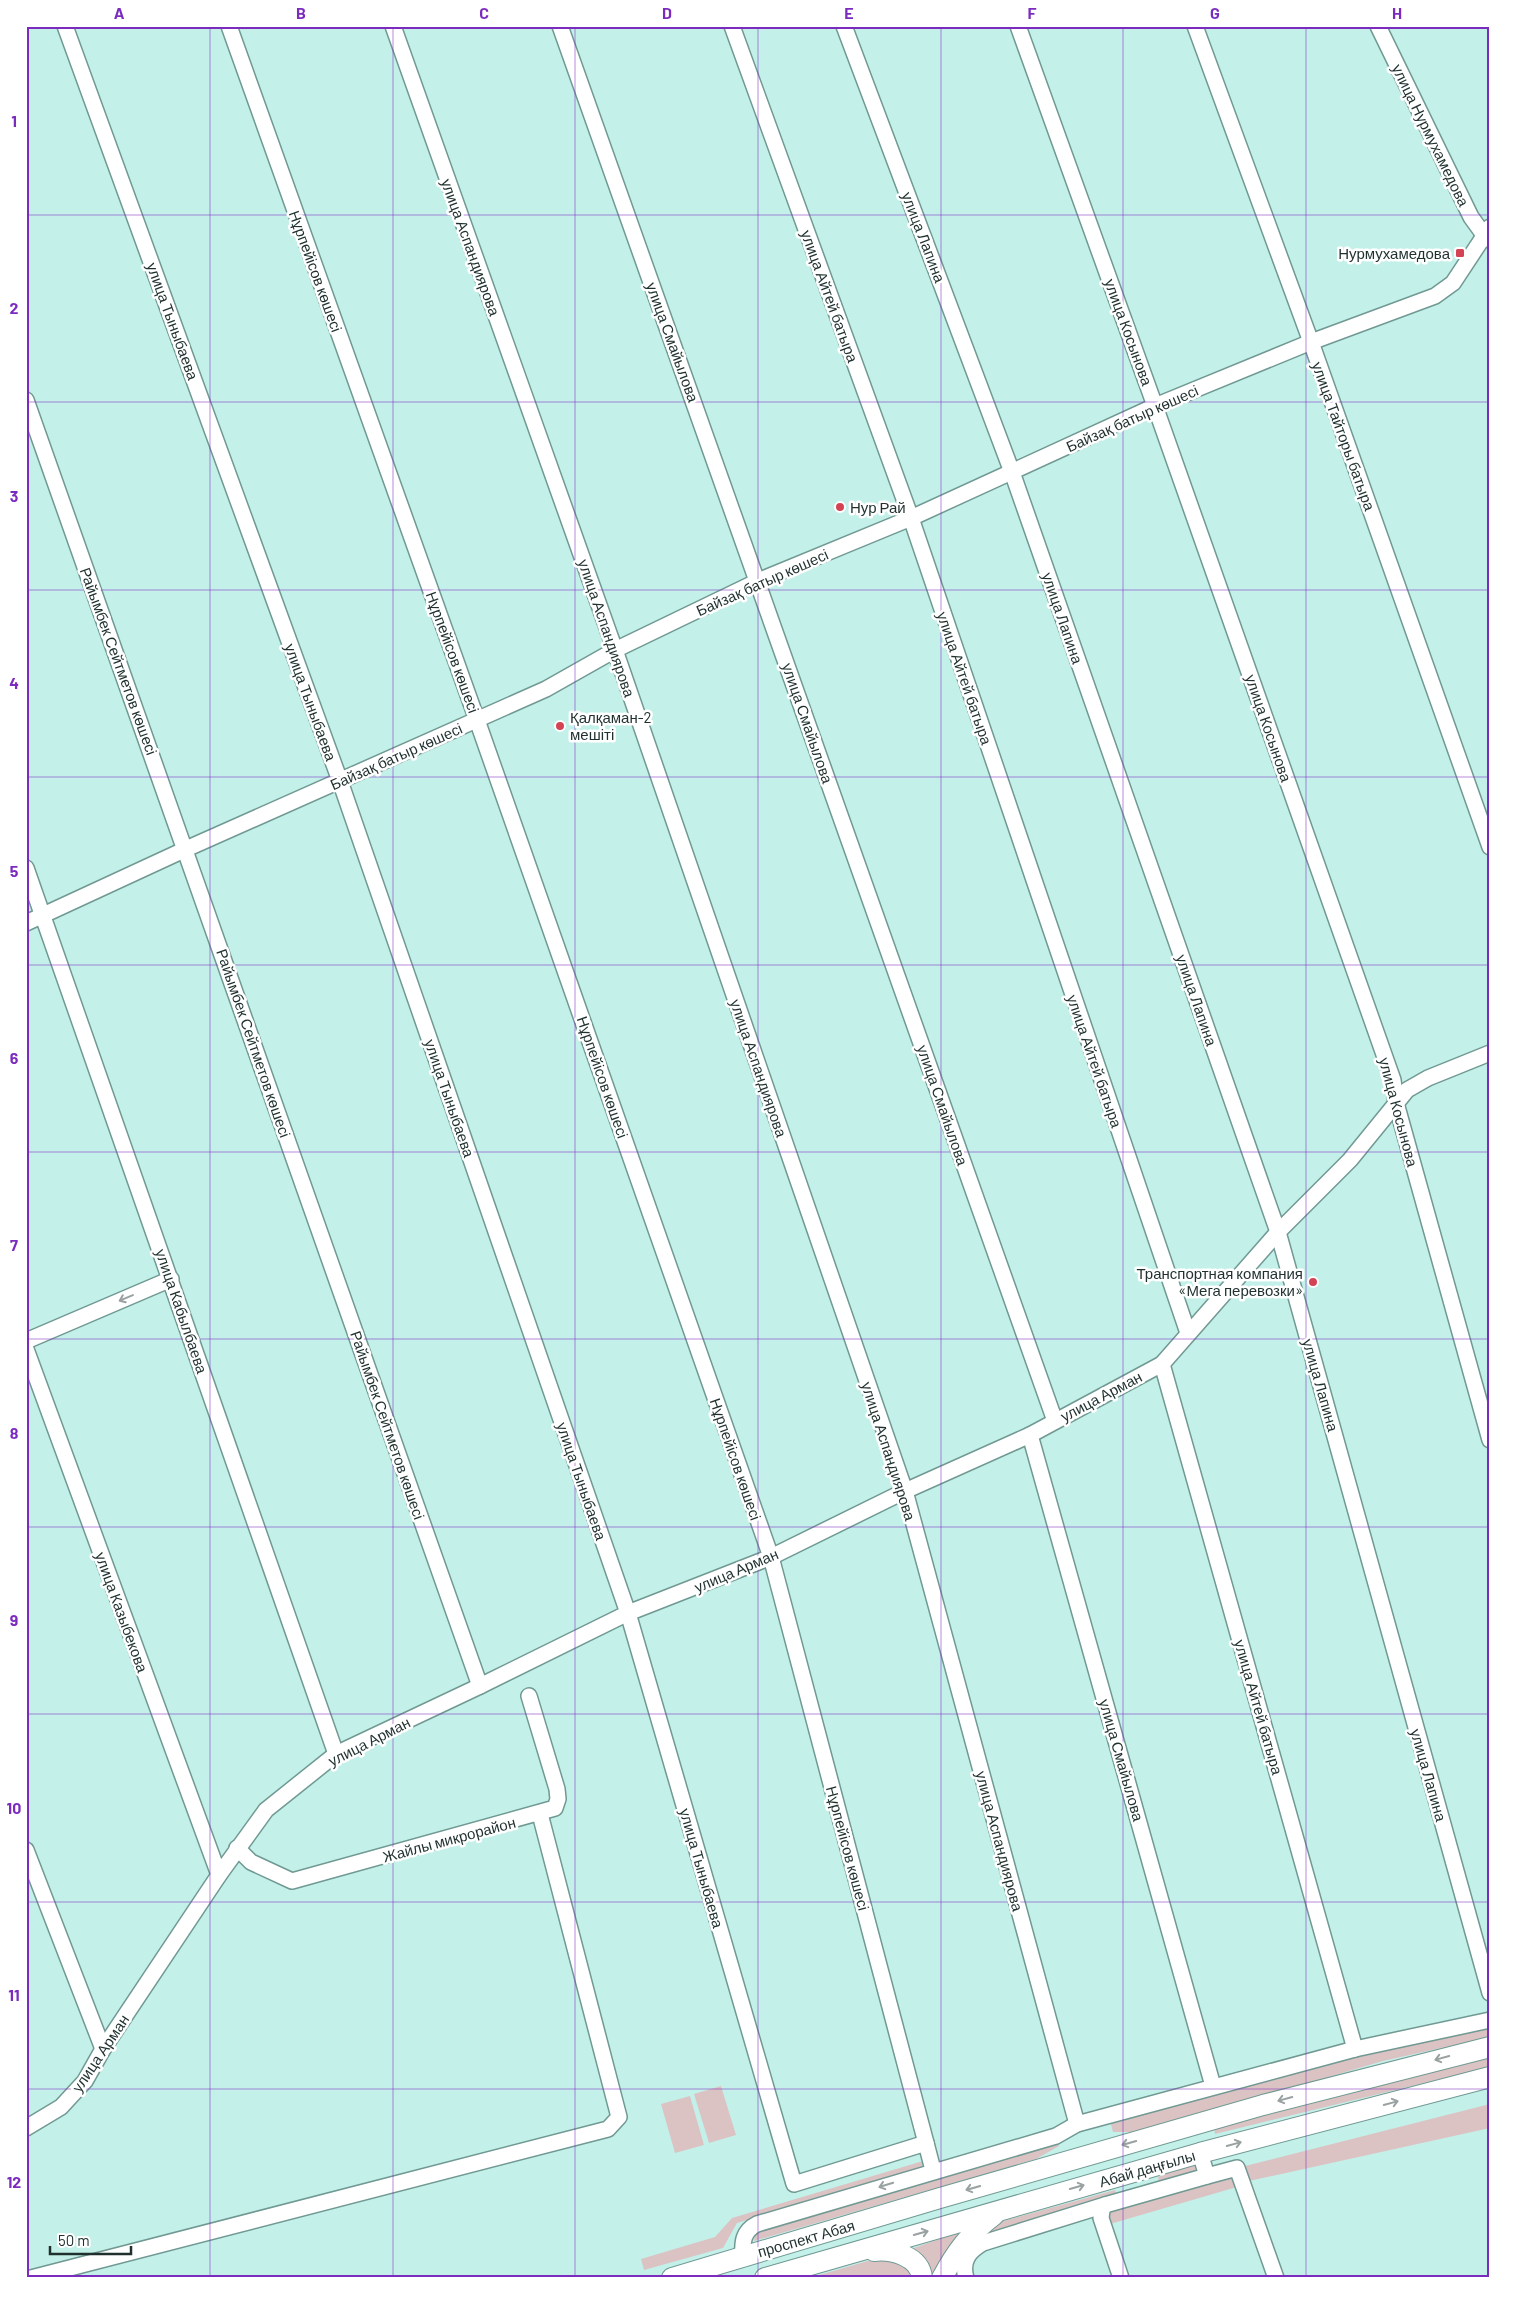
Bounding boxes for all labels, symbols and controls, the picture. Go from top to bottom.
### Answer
text: A [114,3,125,22]
text: B [296,3,306,22]
text: C [479,3,489,22]
text: D [662,3,672,22]
text: E [844,3,854,22]
text: F [1028,3,1037,22]
text: G [1210,3,1220,22]
text: H [1392,3,1402,22]
street label: улица Нурмухамедова [1389,61,1474,210]
text: 1 [11,111,17,130]
street label: улица Аспандиярова [438,176,504,319]
street label: улица Лапина [898,189,950,285]
street label: Нұрпейісов көшесі [286,208,346,334]
street label: улица Айтей батыра [798,227,863,365]
place label: Нурмухамедова [1338,244,1451,262]
marker: Нурмухамедова [1454,247,1466,259]
street label: улица Тыныбаева [143,260,203,383]
street label: улица Косынова [1101,276,1157,388]
street label: улица Смайылова [643,280,703,405]
text: 2 [10,298,19,317]
street label: улица Тайторы батыра [1309,359,1380,514]
street label: Байзақ батыр көшесі [1063,381,1201,455]
text: 3 [10,486,18,505]
place label: Нур Рай [850,498,906,516]
marker: Нур Рай [834,501,846,513]
street label: Байзақ батыр көшесі [693,545,831,619]
street label: улица Аспандиярова [575,557,639,700]
street label: Райымбек Сейтметов көшесі [77,565,161,757]
street label: улица Лапина [1039,570,1087,667]
street label: Нұрпейісов көшесі [423,589,483,715]
street label: улица Айтей батыра [934,609,996,748]
street label: улица Тыныбаева [281,641,341,764]
street label: улица Смайылова [779,660,837,786]
street label: улица Косынова [1242,672,1296,785]
text: 4 [9,673,19,692]
place label: Қалқаман-2 мешіті [570,708,652,743]
street label: Байзақ батыр көшесі [327,719,465,793]
marker: Қалқаман-2 мешіті [554,720,566,732]
text: 5 [10,861,19,880]
street label: Райымбек Сейтметов көшесі [213,946,295,1140]
street label: улица Лапина [1173,952,1221,1049]
street label: улица Айтей батыра [1064,992,1126,1131]
street label: улица Аспандиярова [727,997,791,1140]
street label: Нұрпейісов көшесі [574,1014,632,1140]
street label: улица Тыныбаева [421,1037,479,1160]
street label: улица Смайылова [914,1042,972,1168]
text: 6 [10,1048,19,1067]
street label: улица Косынова [1376,1055,1422,1169]
text: 7 [10,1235,18,1254]
street label: улица Кабылбаева [152,1246,212,1376]
place label: Транспортная компания «Мега перевозки» [1136,1264,1303,1299]
marker: Транспортная компания «Мега перевозки» [1307,1276,1319,1288]
one-way arrow [119,1294,134,1304]
street label: Райымбек Сейтметов көшесі [347,1328,429,1522]
street label: улица Лапина [1299,1337,1343,1434]
street label: улица Арман [1057,1367,1145,1425]
street label: улица Аспандиярова [858,1379,920,1523]
street label: Нұрпейісов көшесі [707,1396,765,1522]
street label: улица Тыныбаева [553,1420,611,1543]
text: 8 [10,1423,19,1442]
street label: улица Арман [691,1544,781,1596]
street label: улица Казыбекова [92,1549,152,1675]
text: 9 [10,1610,18,1629]
street label: улица Айтей батыра [1231,1637,1287,1777]
street label: улица Смайылова [1096,1697,1148,1824]
street label: улица Арман [325,1713,413,1769]
street label: улица Лапина [1407,1727,1451,1824]
street label: улица Аспандиярова [973,1769,1028,1914]
street label: Нұрпейісов көшесі [823,1784,873,1912]
text: 10 [7,1798,21,1817]
street label: улица Тыныбаева [676,1806,728,1931]
street label: Жайлы микрорайон [381,1813,517,1865]
text: 11 [8,1985,20,2004]
street label: улица Арман [68,2011,132,2095]
one-way arrow [1435,2054,1451,2063]
one-way arrow [1278,2095,1294,2104]
one-way arrow [1383,2098,1399,2108]
one-way arrow [1121,2139,1137,2149]
one-way arrow [1225,2139,1241,2149]
street label: Абай даңғылы [1097,2146,1197,2190]
text: 12 [7,2172,21,2191]
one-way arrow [879,2180,895,2190]
one-way arrow [1069,2182,1085,2192]
one-way arrow [965,2184,981,2194]
street label: проспект Абая [755,2216,857,2260]
scale bar [50,2224,131,2256]
one-way arrow [913,2227,929,2237]
text: 50 m [58,2231,90,2249]

